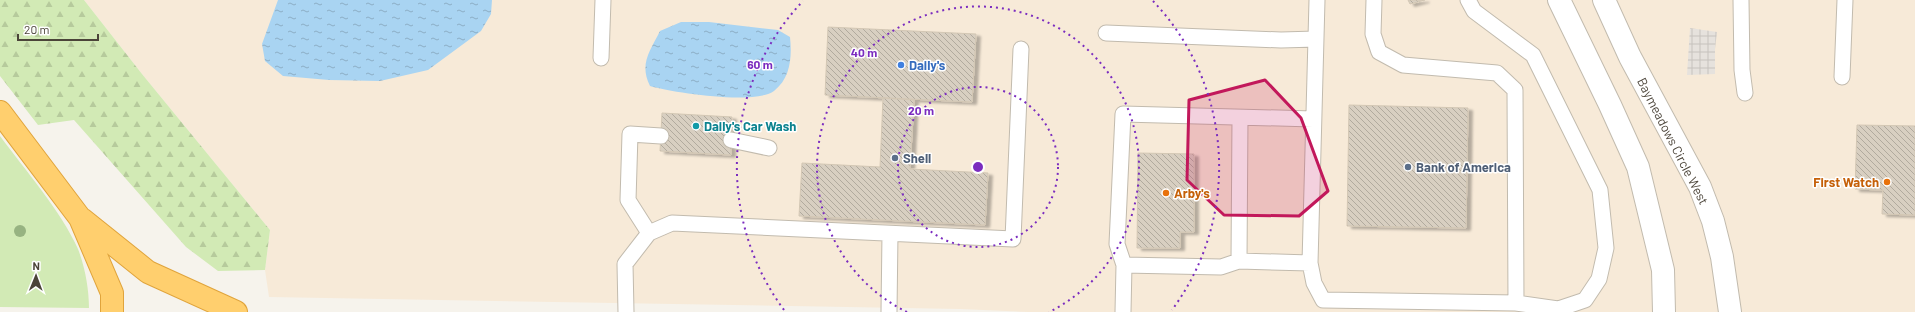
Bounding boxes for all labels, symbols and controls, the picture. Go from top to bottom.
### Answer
scale bar [18,16,98,42]
text: 20 m [24,22,50,36]
text: 40 m [851,45,877,59]
text: 60 m [747,57,773,71]
place label: Daily's [909,57,946,73]
marker: Daily's [896,60,906,70]
street label: Baymeadows Circle West [1634,75,1712,207]
text: 20 m [908,103,934,117]
place label: Daily's Car Wash [704,118,796,134]
marker: Daily's Car Wash [691,121,701,131]
place label: Shell [903,150,931,166]
marker: Shell [890,153,900,163]
place label: Bank of America [1416,159,1511,175]
centre of rings [971,160,985,174]
marker: Bank of America [1403,162,1413,172]
place label: First Watch [1813,174,1879,190]
marker: First Watch [1882,177,1892,187]
place label: Arby's [1174,185,1210,201]
marker: Arby's [1161,188,1171,198]
north arrow [16,256,56,296]
text: N [32,259,40,272]

